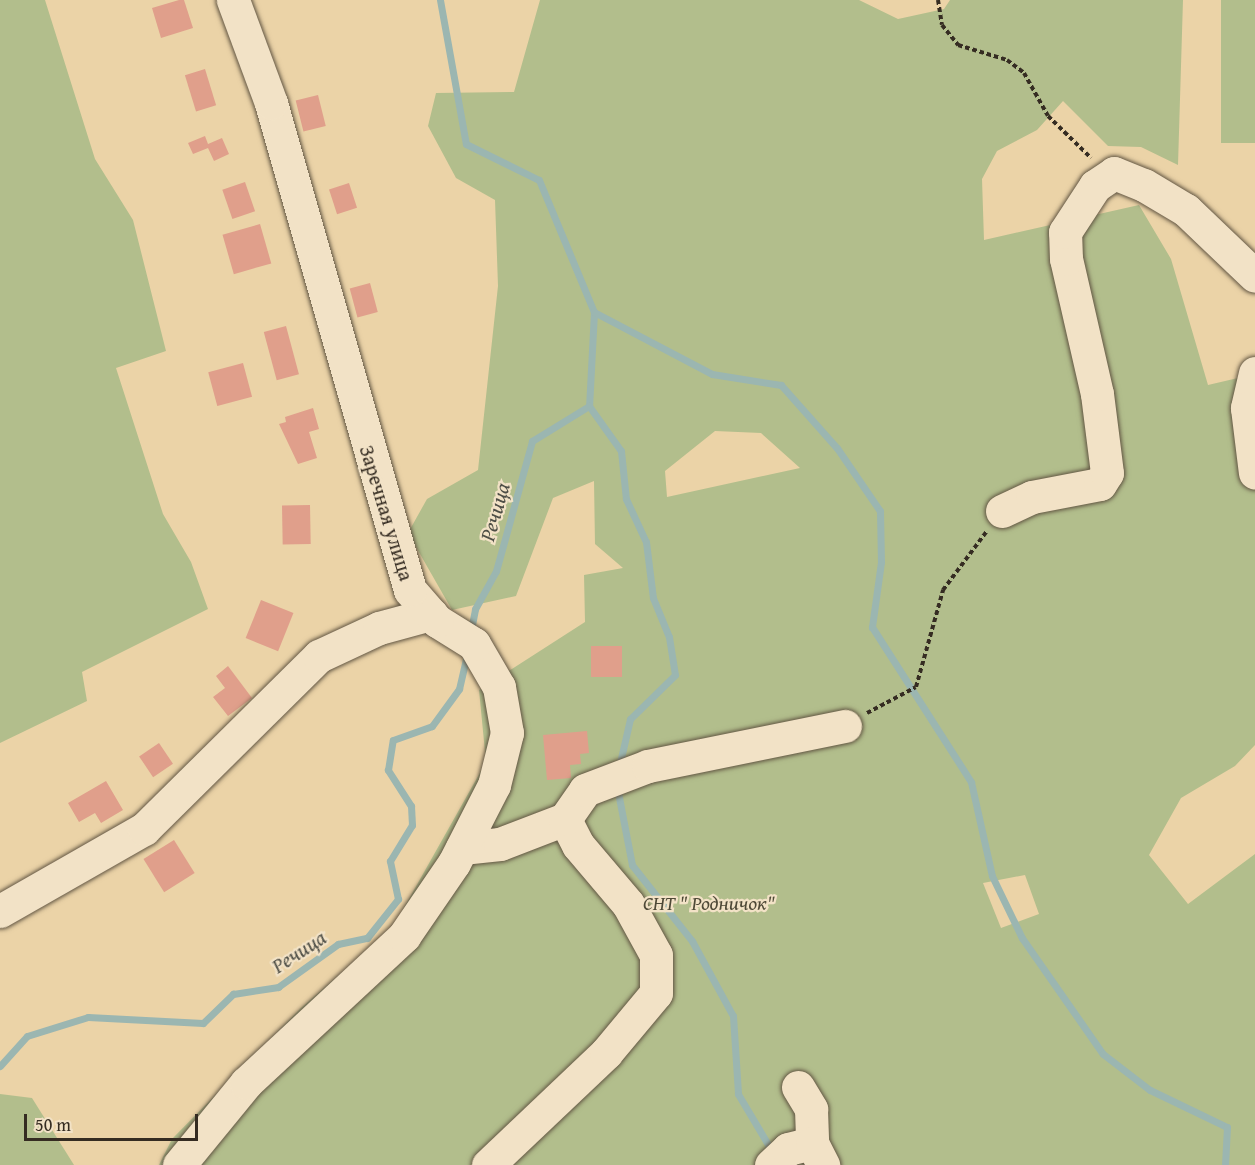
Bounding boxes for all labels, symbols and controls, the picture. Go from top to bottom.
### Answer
street label: Заречная улица [355,442,419,584]
water label: Речица [475,480,515,544]
park label: СНТ " Родничок" [643,890,775,914]
water label: Речица [267,925,331,979]
scale bar [27,1102,201,1140]
text: 50 m [35,1111,71,1138]

